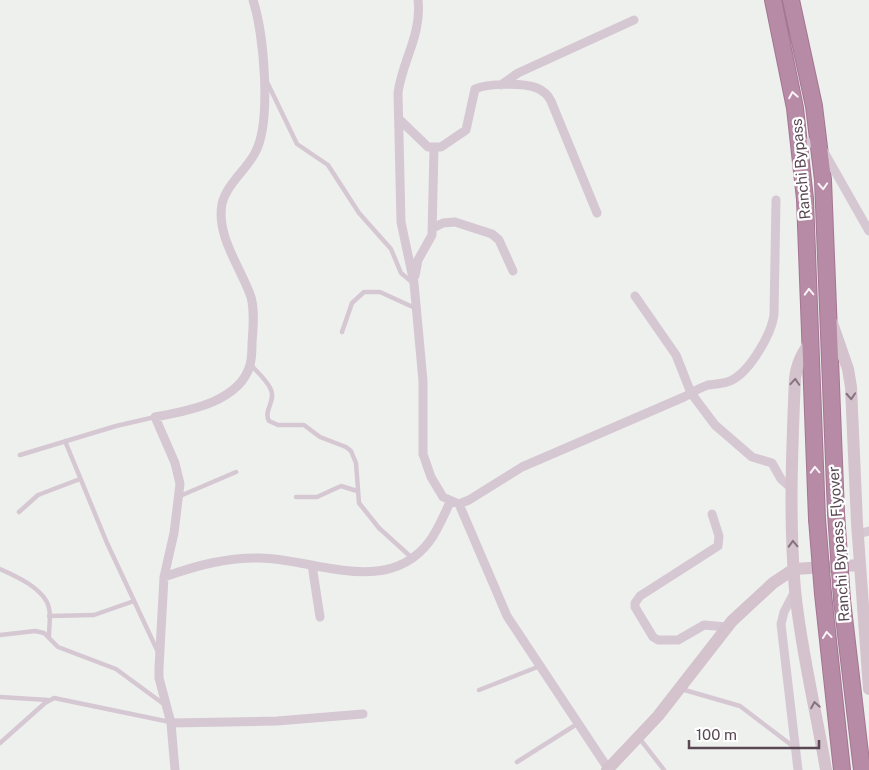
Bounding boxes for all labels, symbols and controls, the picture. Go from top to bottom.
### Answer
one-way arrow [789,91,799,100]
street label: Ranchi Bypass [788,118,813,220]
one-way arrow [818,182,829,190]
one-way arrow [804,288,815,296]
one-way arrow [790,377,801,385]
one-way arrow [846,393,857,401]
one-way arrow [810,466,821,474]
street label: Ranchi Bypass Flyover [825,466,852,622]
one-way arrow [788,540,798,548]
one-way arrow [822,630,833,638]
one-way arrow [810,700,820,709]
scale bar [689,718,819,750]
text: 100 m [696,726,737,743]

